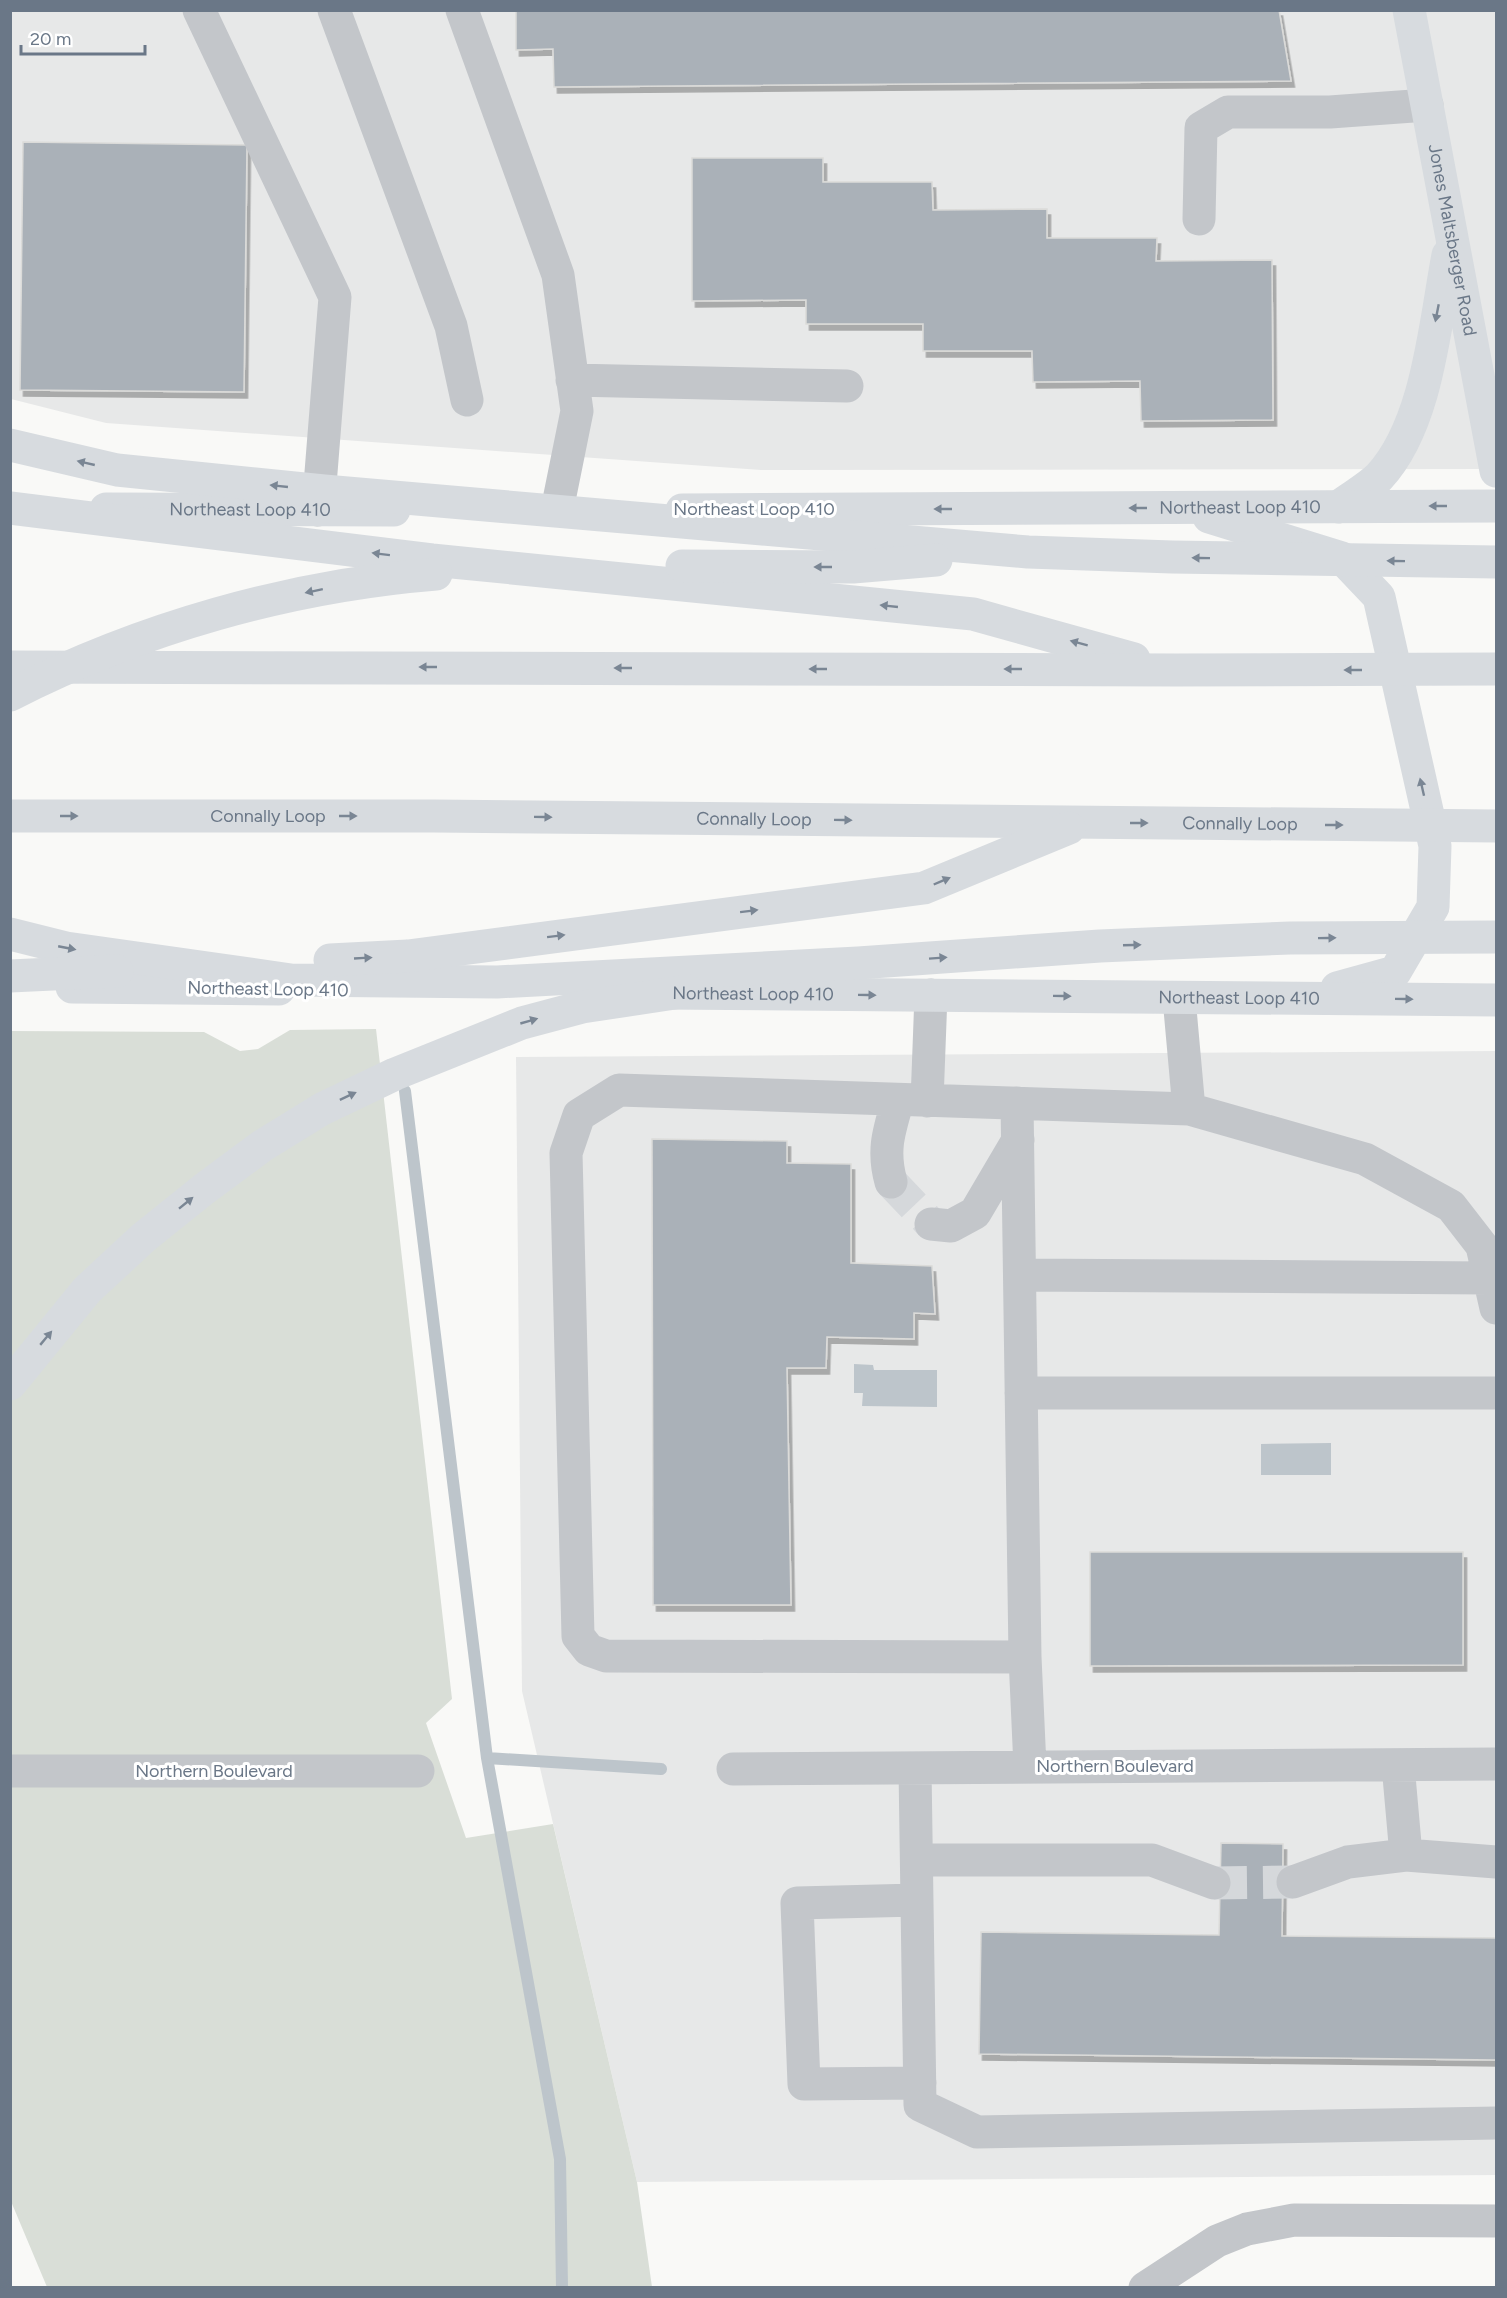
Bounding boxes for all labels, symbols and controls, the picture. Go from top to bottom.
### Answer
scale bar [21,18,146,56]
text: 20 m [30,28,71,50]
street label: Jones Maltsberger Road [1424,142,1481,338]
one-way arrow [1432,304,1441,323]
one-way arrow [76,458,95,468]
one-way arrow [269,481,288,491]
street label: Northeast Loop 410 [1159,496,1321,519]
street label: Northeast Loop 410 [169,498,331,521]
street label: Northeast Loop 410 [673,498,835,520]
one-way arrow [1429,501,1448,511]
one-way arrow [1129,503,1148,513]
one-way arrow [934,504,953,513]
one-way arrow [372,549,391,558]
one-way arrow [1192,553,1211,562]
one-way arrow [1387,556,1406,566]
one-way arrow [813,562,832,572]
one-way arrow [305,587,324,597]
one-way arrow [879,601,898,611]
one-way arrow [1070,638,1088,648]
one-way arrow [418,662,437,672]
one-way arrow [613,663,632,673]
one-way arrow [808,664,827,674]
one-way arrow [1003,665,1022,674]
one-way arrow [1343,665,1362,675]
one-way arrow [1416,777,1426,796]
street label: Connally Loop [210,805,326,827]
street label: Connally Loop [696,807,812,831]
one-way arrow [59,811,78,821]
one-way arrow [338,811,357,821]
one-way arrow [533,812,552,822]
street label: Connally Loop [1182,812,1298,835]
one-way arrow [833,815,852,825]
one-way arrow [1130,818,1149,828]
one-way arrow [1325,820,1344,830]
one-way arrow [933,876,951,886]
one-way arrow [740,906,759,915]
one-way arrow [547,931,566,940]
one-way arrow [1317,933,1336,943]
one-way arrow [1123,940,1142,949]
one-way arrow [58,944,77,953]
one-way arrow [928,953,947,962]
one-way arrow [353,954,372,963]
street label: Northeast Loop 410 [187,977,349,1001]
street label: Northeast Loop 410 [672,982,834,1005]
street label: Northeast Loop 410 [1158,986,1320,1010]
one-way arrow [857,990,876,999]
one-way arrow [1052,991,1071,1001]
one-way arrow [1394,995,1413,1004]
one-way arrow [520,1016,538,1025]
one-way arrow [340,1091,357,1100]
one-way arrow [178,1197,194,1210]
one-way arrow [40,1330,53,1346]
street label: Northern Boulevard [1036,1755,1194,1777]
street label: Northern Boulevard [135,1760,293,1782]

